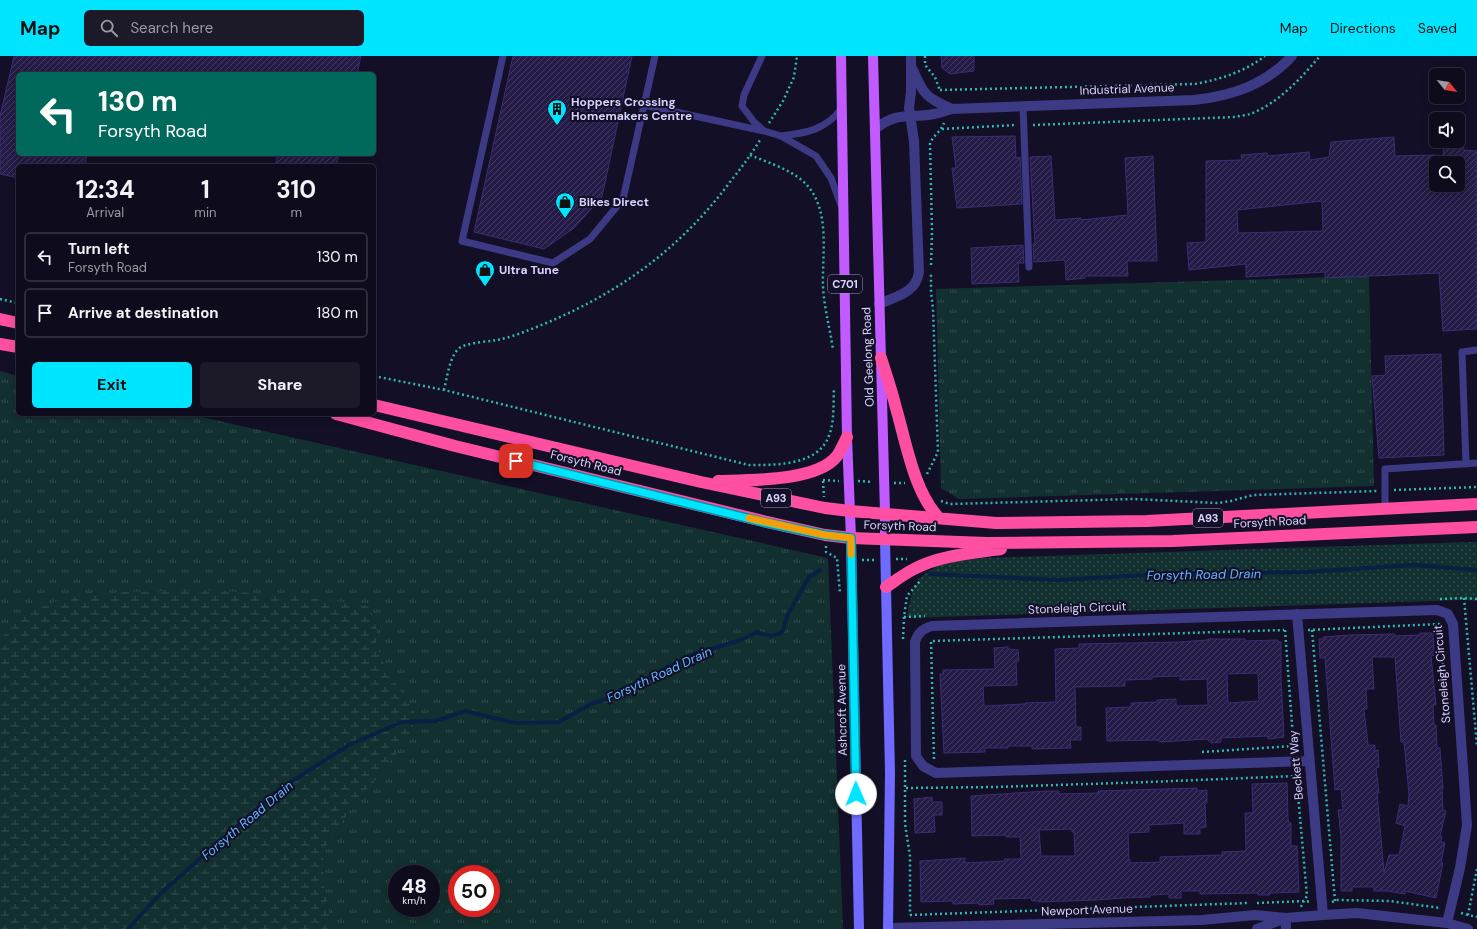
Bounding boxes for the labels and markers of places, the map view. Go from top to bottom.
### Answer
place label: Hoppers Crossing Homemakers Centre [571,94,692,124]
building icon: Hoppers Crossing Homemakers Centre [546,98,568,126]
shop icon: Bikes Direct [554,191,576,219]
place label: Bikes Direct [579,194,649,210]
shop icon: Ultra Tune [474,259,496,287]
place label: Ultra Tune [499,262,559,278]
pin [499,444,533,478]

